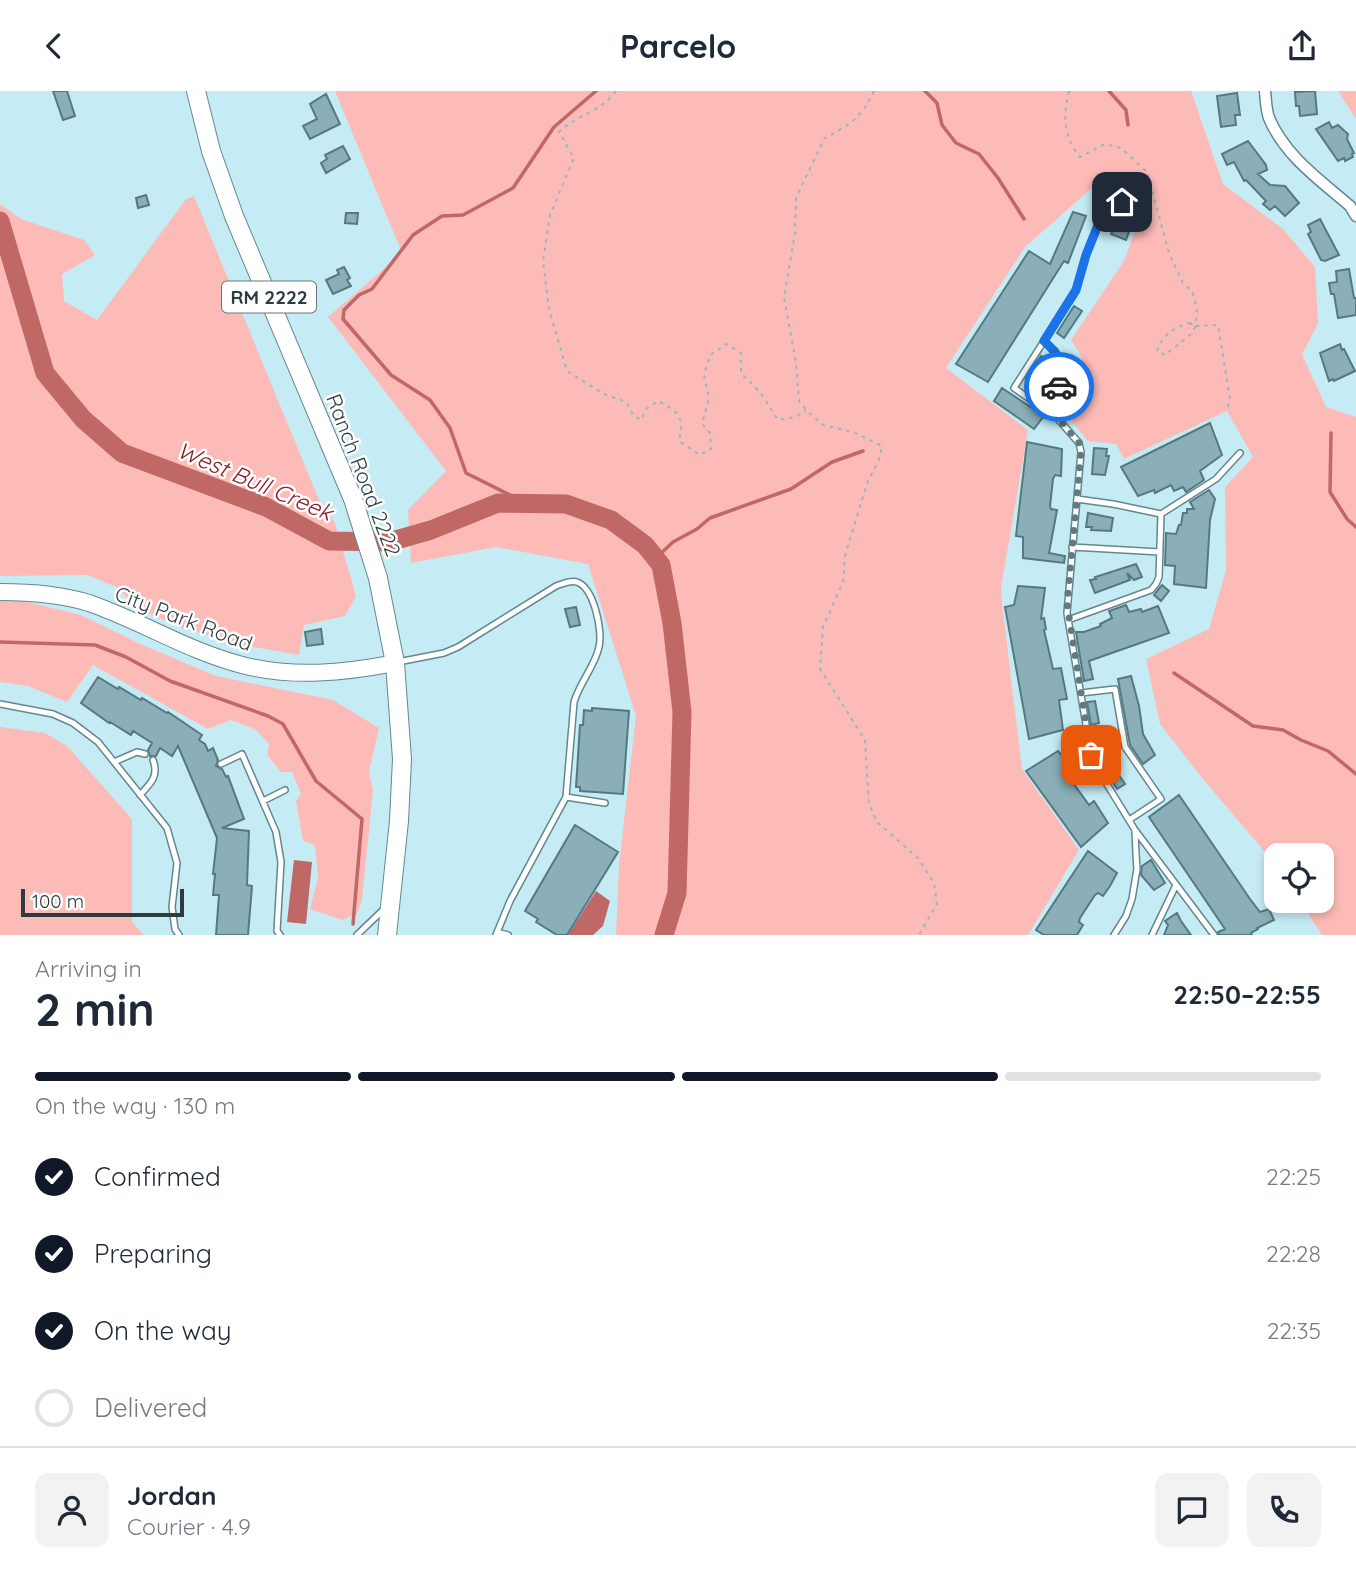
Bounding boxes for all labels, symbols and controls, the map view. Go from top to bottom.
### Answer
text: Parcelo [620,26,736,66]
icon: back [35,27,73,65]
icon: share [1283,27,1321,65]
pin [1092,172,1152,232]
icon: home [1103,183,1141,221]
road number: RM 2222 [222,281,316,313]
courier [1024,352,1094,422]
icon: car [1040,368,1078,406]
street label: Ranch Road 2222 [321,390,407,560]
water label: West Bull Creek [173,435,339,527]
street label: City Park Road [112,580,256,656]
pin [1061,725,1121,785]
icon: bag [1072,736,1110,774]
map controls [1264,843,1334,913]
button: locate [1264,843,1334,913]
scale bar [21,886,184,918]
text: 100 m [32,889,84,913]
text: Arriving in [35,954,142,983]
text: 22:50–22:55 [1173,978,1321,1011]
text: 2 min [35,980,155,1038]
text: On the way · 130 m [35,1091,235,1120]
icon: check [35,1158,73,1196]
text: Confirmed [94,1160,221,1193]
text: 22:25 [1266,1162,1321,1191]
icon: check [35,1235,73,1273]
text: Preparing [94,1237,212,1270]
text: 22:28 [1266,1239,1321,1268]
icon: check [35,1312,73,1350]
text: On the way [94,1314,232,1347]
text: 22:35 [1267,1316,1321,1345]
text: Delivered [94,1391,207,1424]
button: person [35,1473,109,1547]
button: chat [1155,1473,1229,1547]
button: phone [1247,1473,1321,1547]
text: Jordan [127,1479,216,1512]
text: Courier · 4.9 [127,1512,251,1541]

